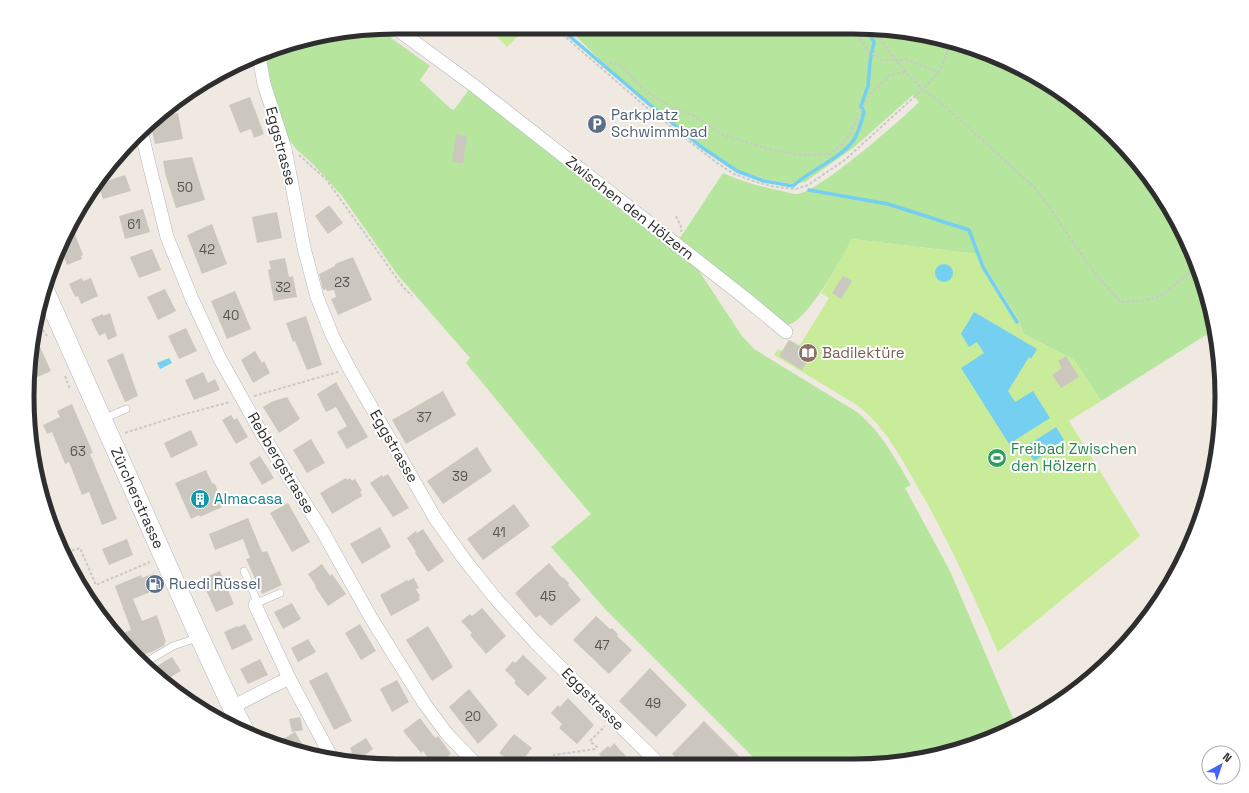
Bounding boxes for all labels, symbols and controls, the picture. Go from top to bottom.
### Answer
street label: Eggstrasse [262,104,301,188]
place label: Parkplatz Schwimmbad [611,105,708,141]
parking icon: Parkplatz Schwimmbad [586,113,608,135]
street label: Zwischen den Hölzern [562,152,698,264]
house number: 50 [177,179,193,196]
house number: 61 [127,216,141,233]
house number: 42 [199,241,215,258]
house number: 23 [334,274,350,291]
house number: 32 [275,279,291,296]
house number: 40 [223,307,239,324]
library icon: Badilektüre [797,342,819,364]
place label: Badilektüre [822,343,905,362]
street label: Eggstrasse [366,406,423,486]
street label: Rebbergstrasse [244,409,319,517]
house number: 37 [416,409,432,426]
place label: Freibad Zwischen den Hölzern [1011,439,1137,475]
house number: 63 [70,443,86,460]
street label: Zürcherstrasse [107,444,169,552]
sports icon: Freibad Zwischen den Hölzern [986,447,1008,469]
house number: 39 [452,468,468,485]
building icon: Almacasa [189,488,211,510]
place label: Almacasa [214,489,283,508]
house number: 41 [492,524,506,541]
fuel station icon: Ruedi Rüssel [144,573,166,595]
place label: Ruedi Rüssel [169,574,261,593]
house number: 45 [540,588,556,605]
house number: 47 [594,637,610,654]
street label: Eggstrasse [558,663,629,734]
house number: 49 [645,695,661,712]
house number: 20 [465,708,481,725]
north arrow [1201,745,1241,785]
text: N [1220,750,1235,765]

